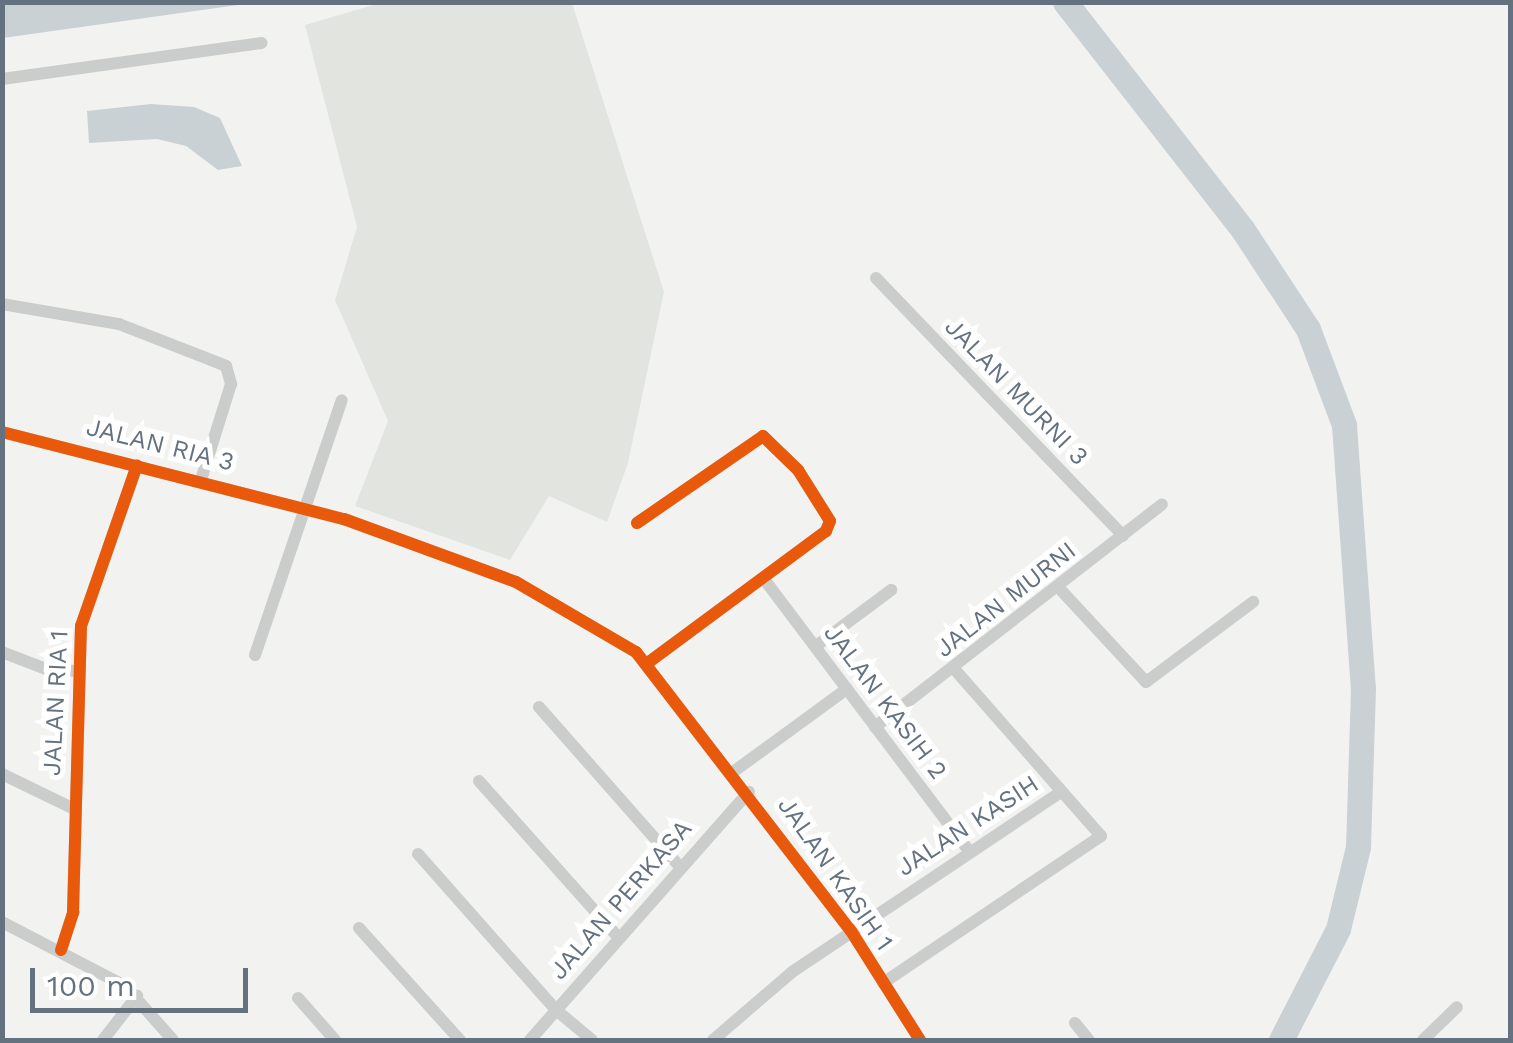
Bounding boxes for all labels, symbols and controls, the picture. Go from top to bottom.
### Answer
street label: JALAN MURNI 3 [938,312,1094,472]
street label: JALAN RIA 3 [83,412,237,478]
street label: JALAN MURNI [930,536,1082,664]
street label: JALAN KASIH 2 [817,619,953,785]
street label: JALAN RIA 1 [37,629,75,777]
street label: JALAN KASIH [892,769,1044,883]
street label: JALAN KASIH 1 [771,791,899,957]
street label: JALAN PERKASA [544,814,698,986]
scale bar [35,948,252,1010]
text: 100 m [47,968,135,1003]

